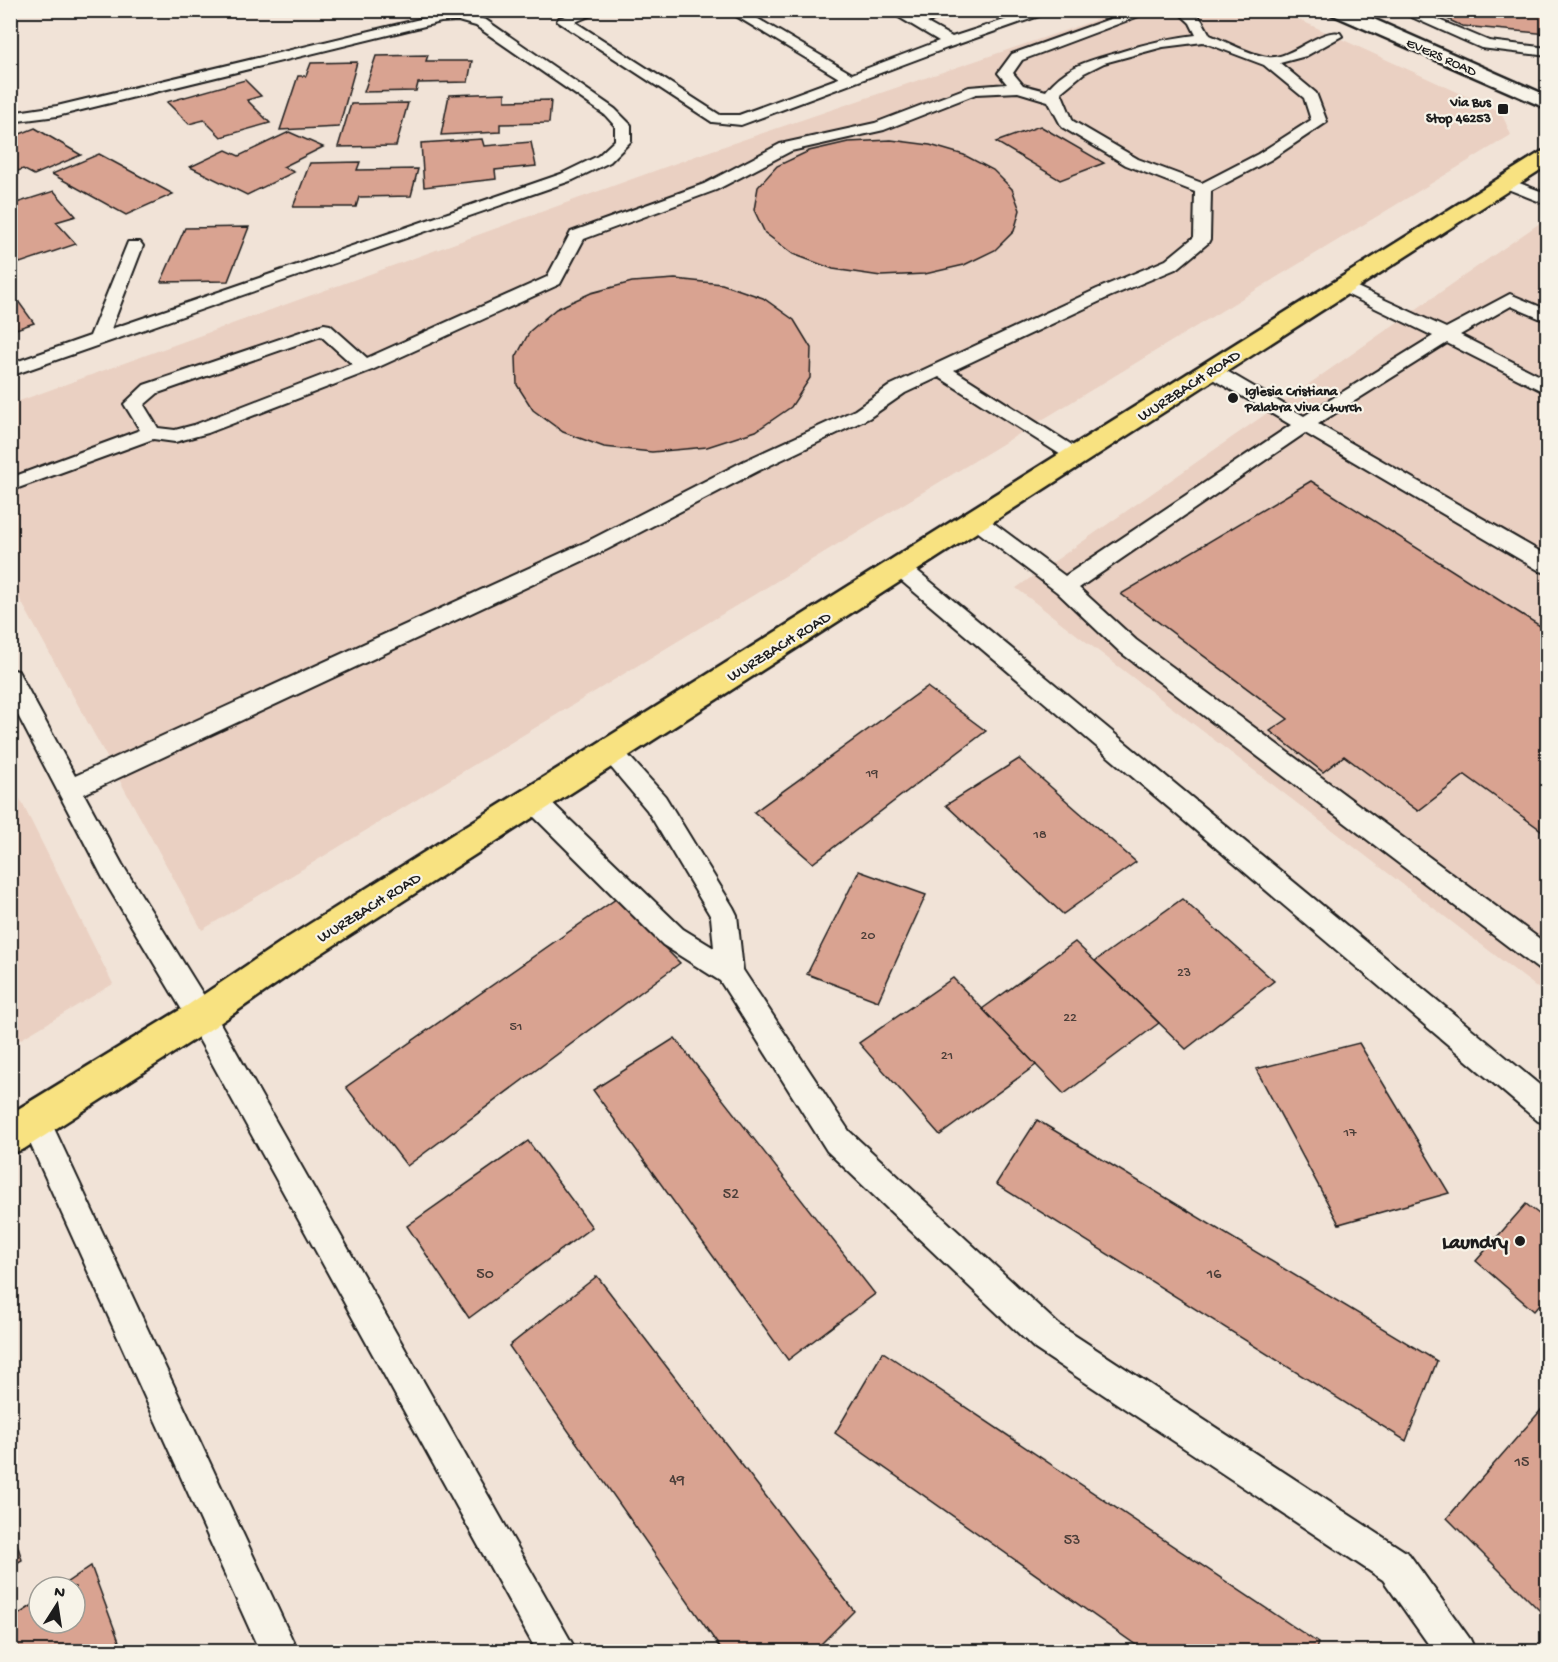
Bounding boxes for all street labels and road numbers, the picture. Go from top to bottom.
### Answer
street label: EVERS ROAD [1403,35,1480,82]
street label: WURZBACH ROAD [1135,346,1245,427]
street label: WURZBACH ROAD [725,608,836,687]
street label: WURZBACH ROAD [315,869,426,948]

